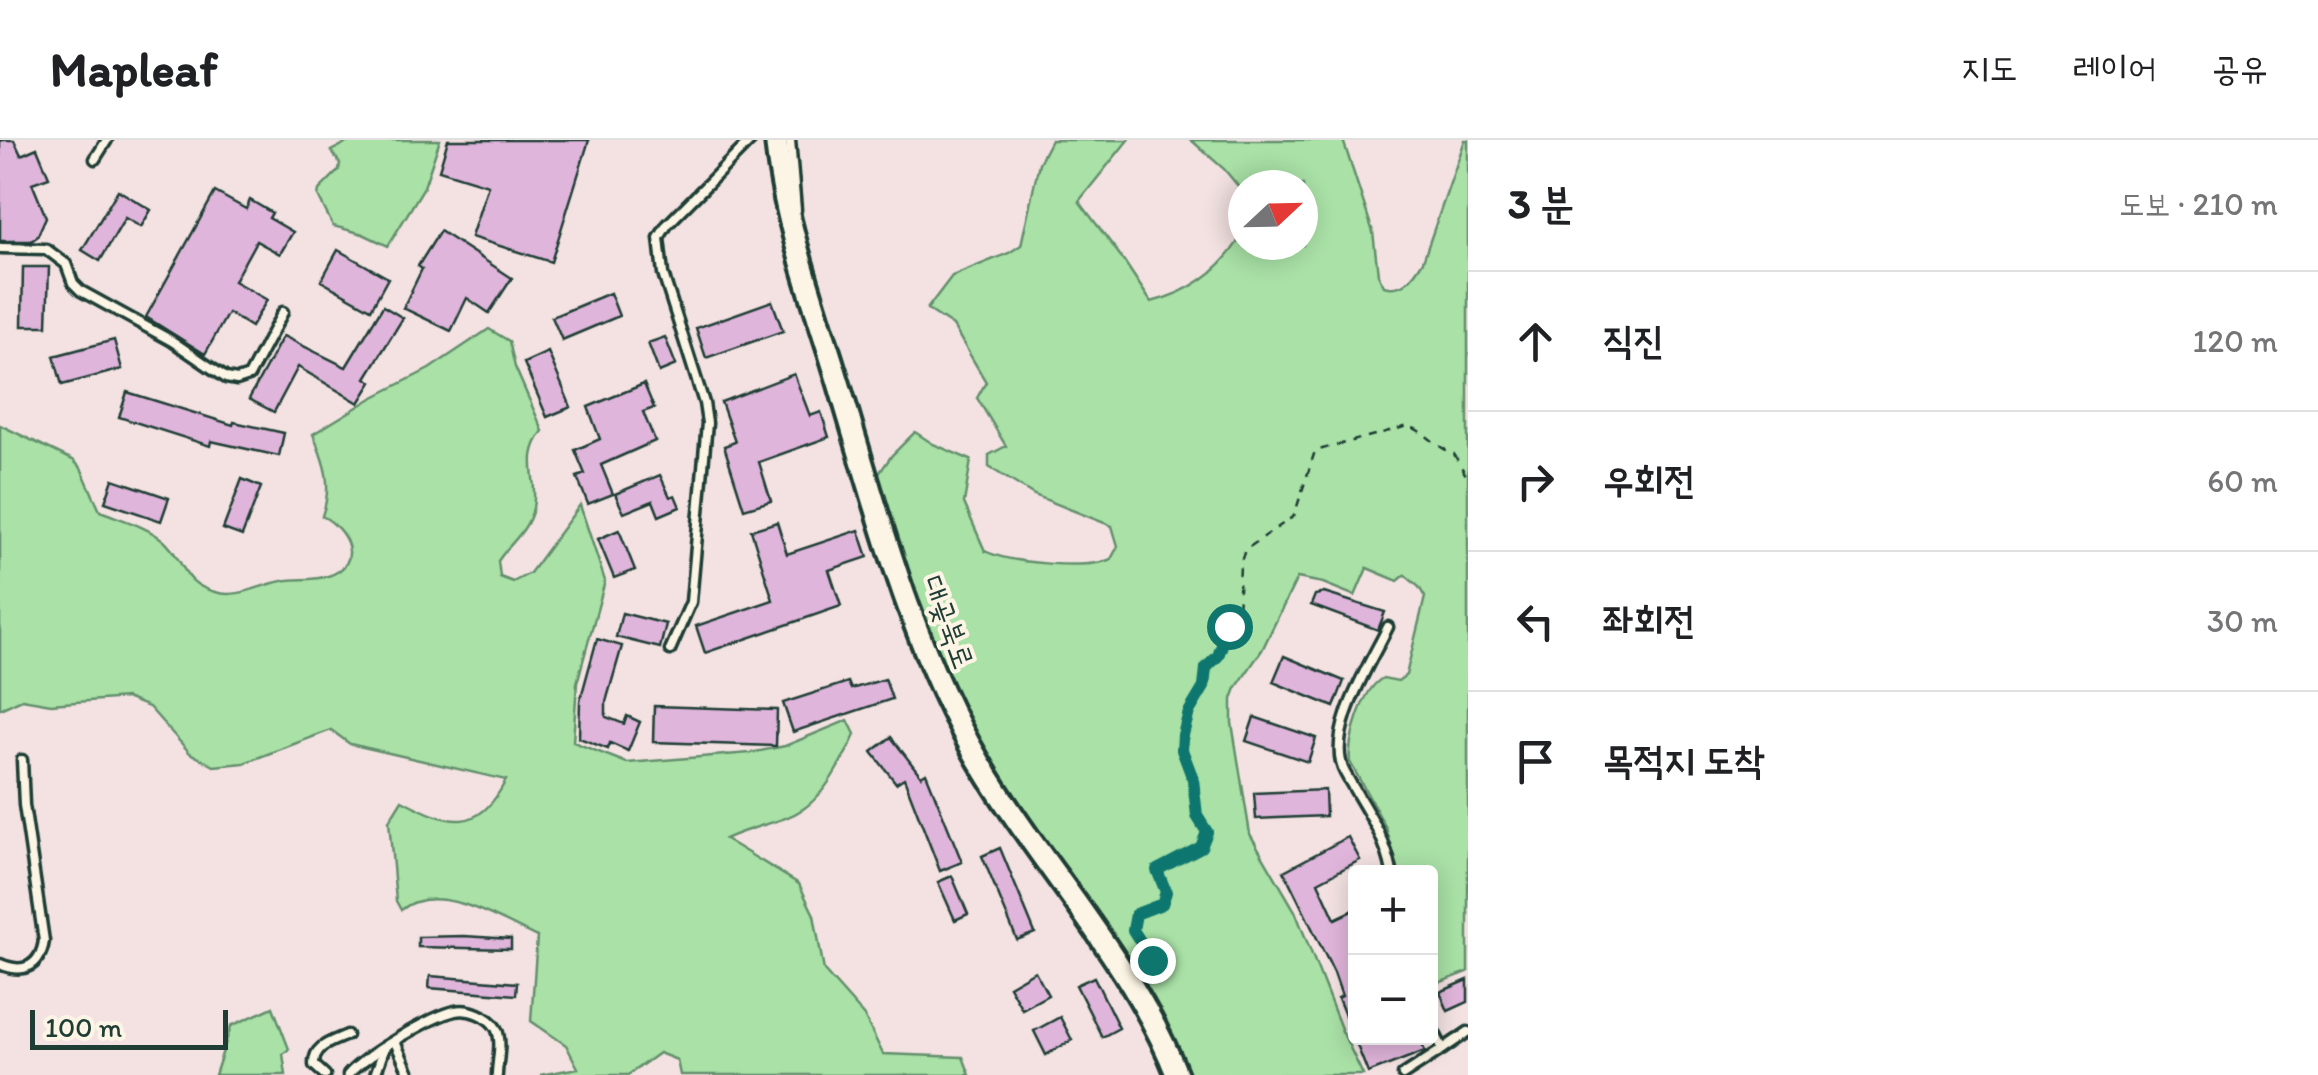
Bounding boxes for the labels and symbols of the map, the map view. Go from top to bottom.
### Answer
north arrow [1228,170,1318,260]
street label: 대곶북로 [915,570,983,674]
route start [1207,604,1253,650]
route end [1130,938,1176,984]
scale bar [30,1005,228,1050]

